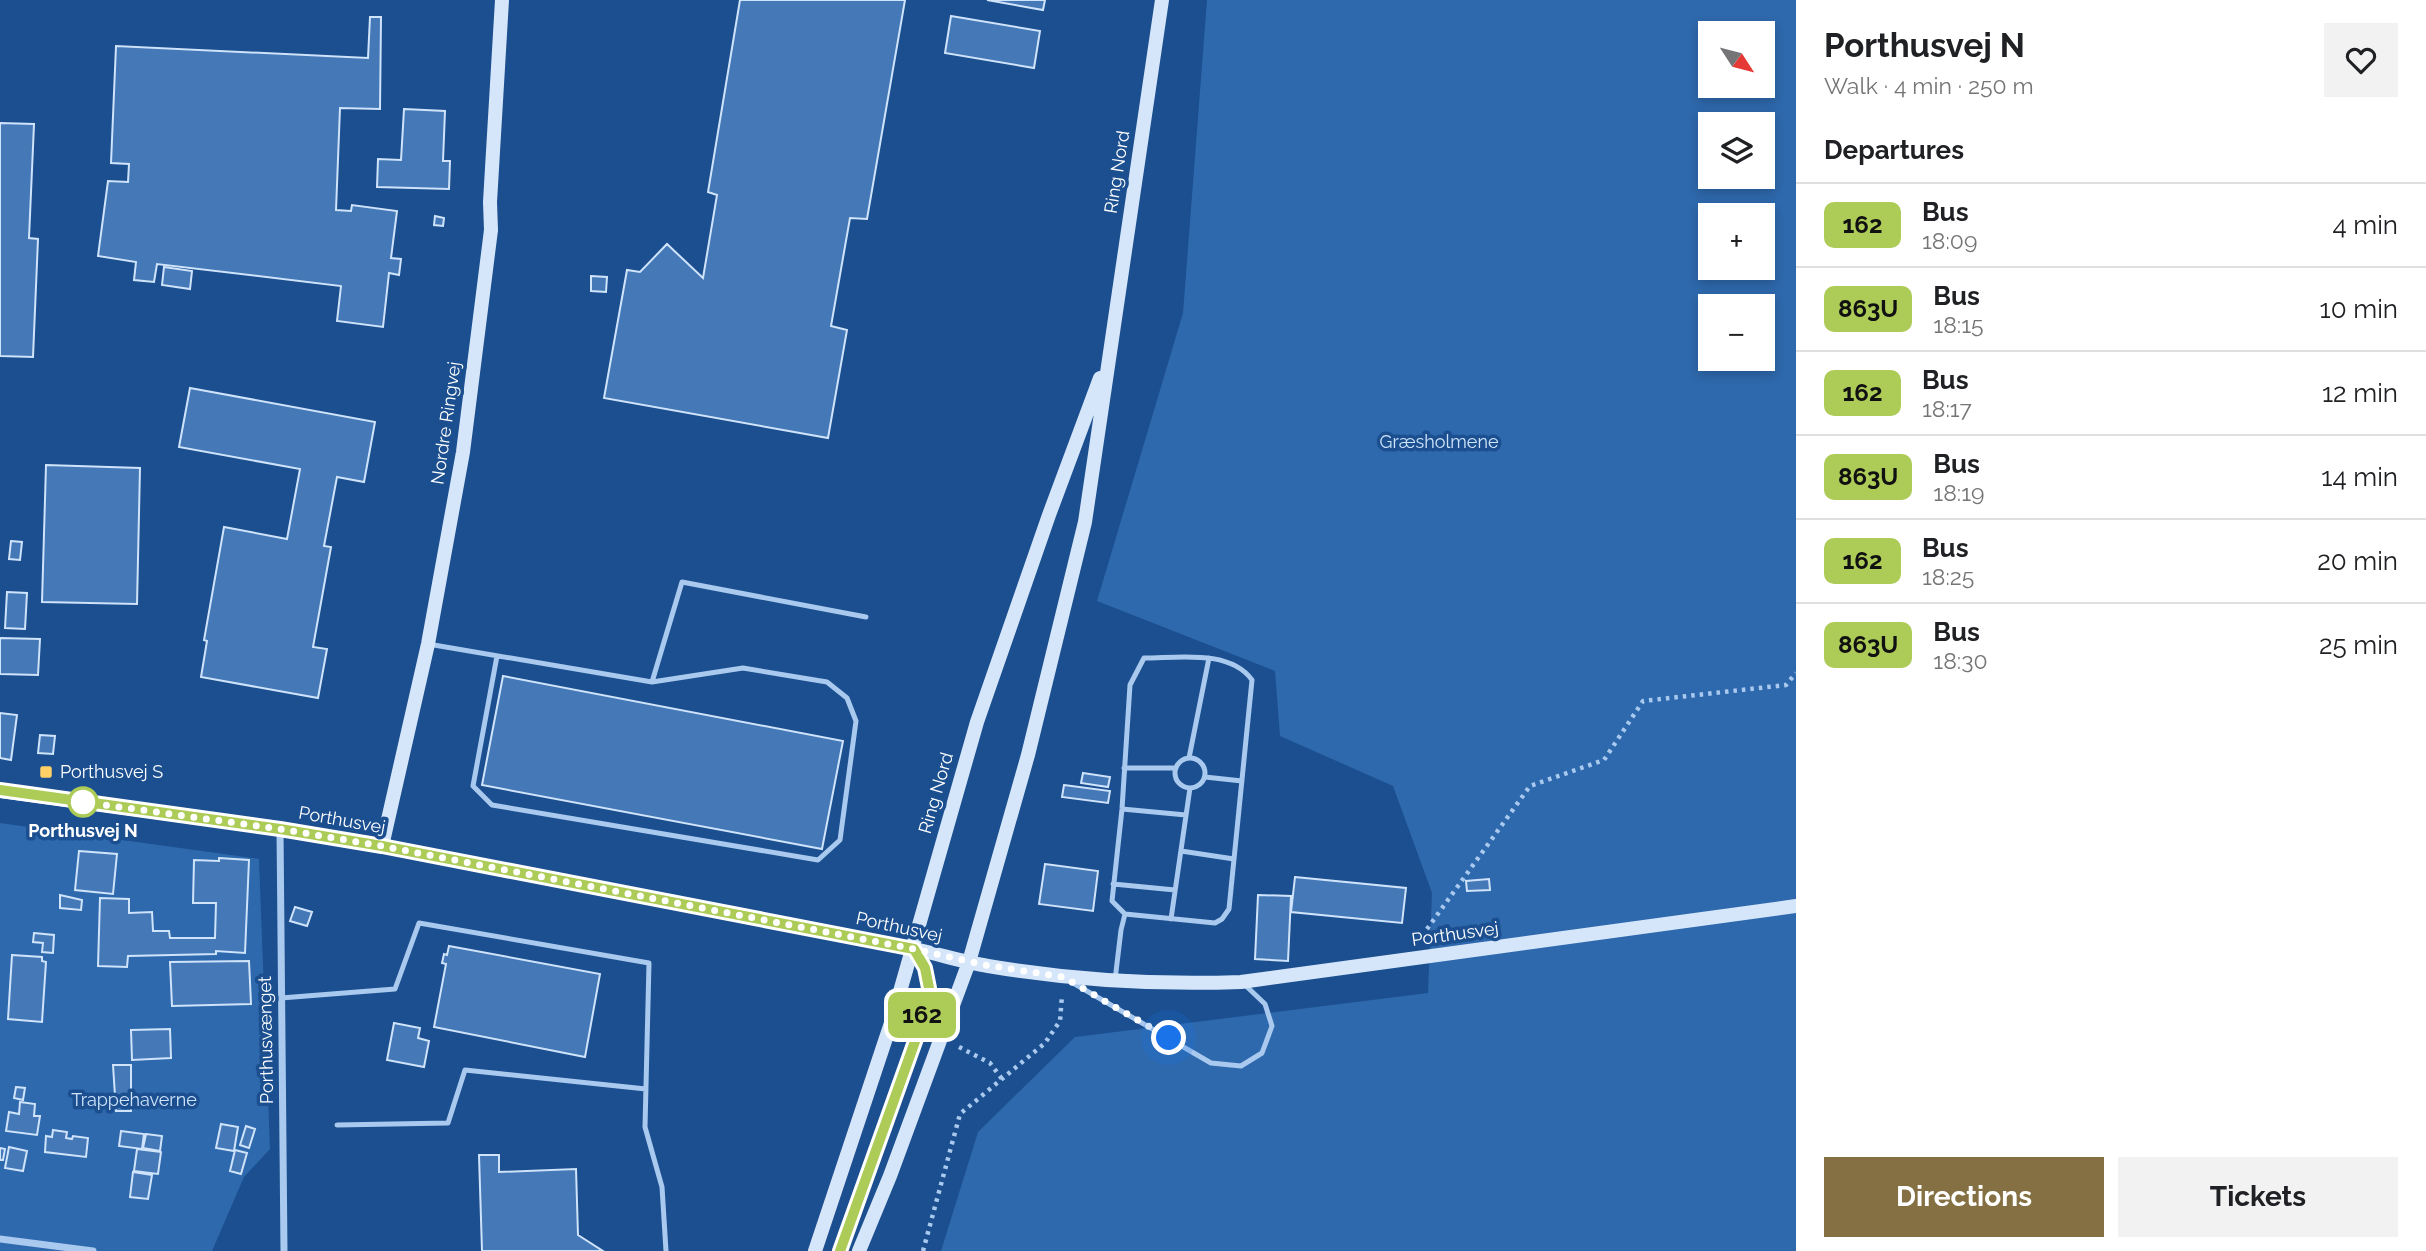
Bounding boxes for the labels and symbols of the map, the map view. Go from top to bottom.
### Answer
north arrow [1698,21,1774,98]
street label: Ring Nord [1100,129,1133,215]
street label: Nordre Ringvej [426,360,465,486]
park label: Græsholmene [1380,431,1499,452]
street label: Ring Nord [914,750,957,836]
place label: Porthusvej S [60,761,163,782]
marker: Porthusvej S [38,764,54,780]
marker: Porthusvej N [68,787,98,817]
street label: Porthusvej [297,802,387,837]
place label: Porthusvej N [28,820,138,841]
street label: Porthusvej [854,907,944,946]
street label: Porthusvej [1410,917,1500,950]
street label: Porthusvænget [254,976,277,1104]
line badge: 162 [882,992,962,1038]
your location [1151,1020,1186,1055]
park label: Trappehaverne [71,1089,197,1110]

